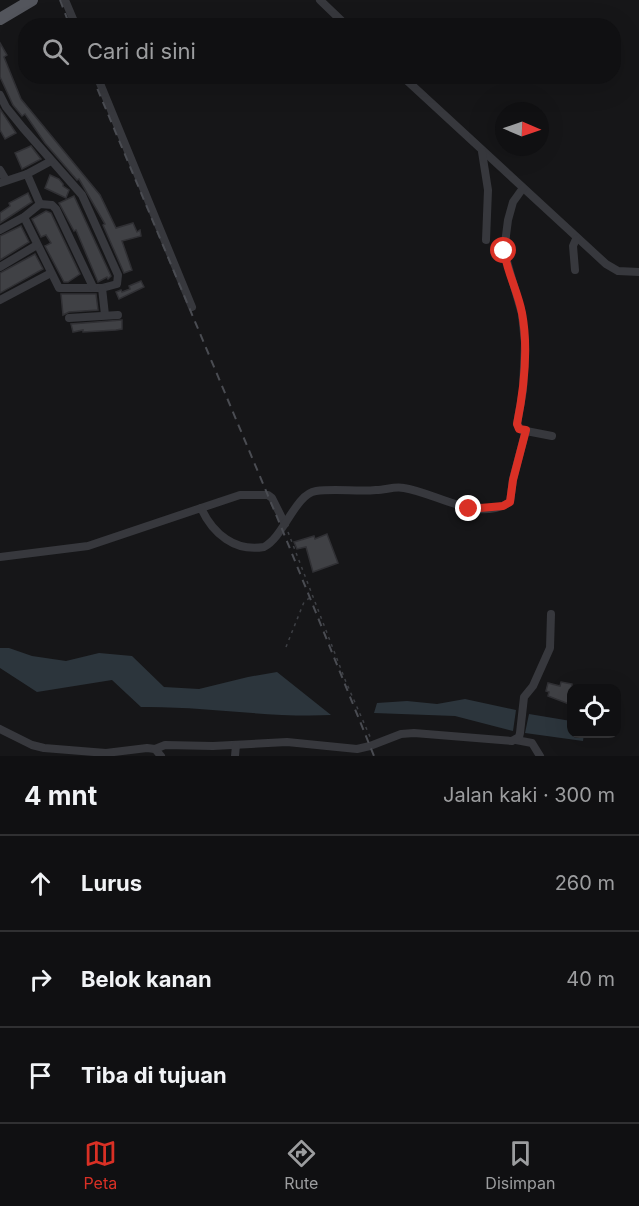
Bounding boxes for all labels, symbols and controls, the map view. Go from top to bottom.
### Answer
search box [18,18,621,84]
icon: search [39,35,72,68]
text: Cari di sini [87,38,196,64]
north arrow [495,102,549,156]
route start [490,237,516,263]
route end [455,495,481,521]
map controls [567,684,621,738]
button: locate [567,684,621,738]
text: 4 mnt [24,780,97,811]
text: Jalan kaki · 300 m [443,783,615,807]
icon: ahead [24,867,57,900]
text: Lurus [81,870,142,896]
text: 260 m [555,871,615,895]
icon: right [24,963,57,996]
text: Belok kanan [81,966,212,992]
text: 40 m [566,967,615,991]
icon: arrive [24,1059,57,1092]
text: Tiba di tujuan [81,1062,227,1088]
tab: Peta [83,1137,117,1193]
tab: Rute [284,1137,318,1193]
tab: Disimpan [485,1137,556,1193]

